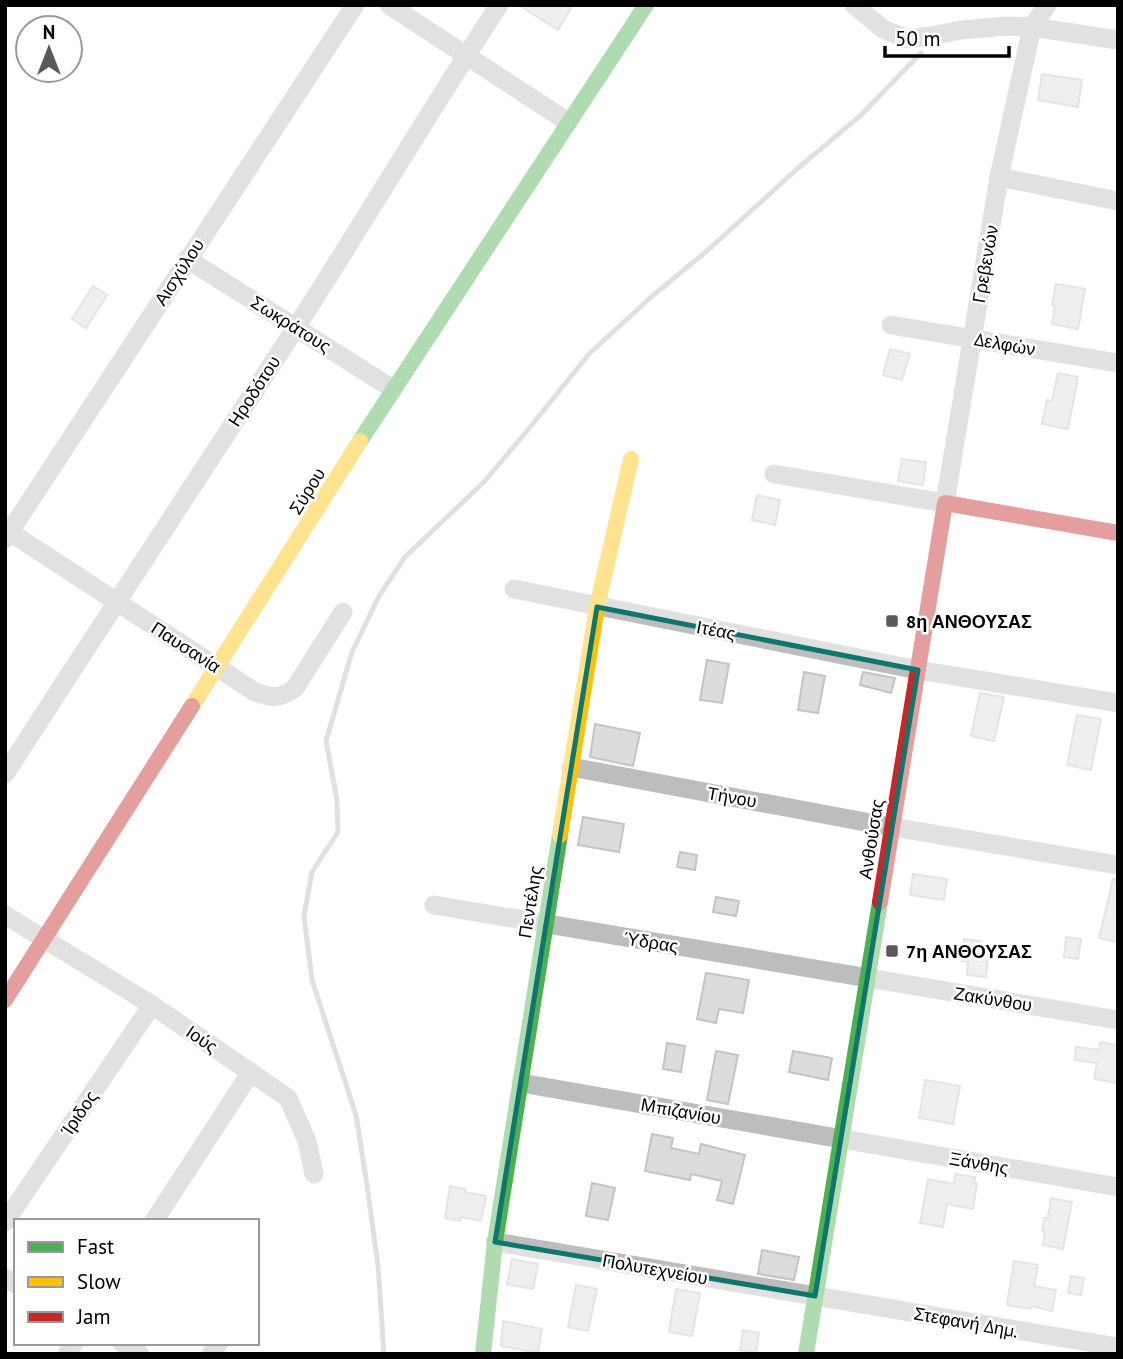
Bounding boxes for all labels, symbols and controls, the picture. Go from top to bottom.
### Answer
north arrow [14,14,84,84]
scale bar [885,14,1009,58]
text: N [43,20,55,44]
text: 50 m [895,25,941,52]
street label: Γρεβενών [967,223,1003,305]
street label: Αισχύλου [149,234,209,310]
street label: Σωκράτους [247,290,336,358]
street label: Δελφών [973,327,1037,361]
street label: Ηροδότου [223,351,285,431]
street label: Σύρου [284,463,330,519]
place label: 8η ΑΝΘΟΥΣΑΣ [906,610,1032,633]
marker: 8η ΑΝΘΟΥΣΑΣ [884,613,900,629]
street label: Ιτέας [695,615,738,645]
street label: Παυσανία [147,616,225,678]
street label: Τήνου [705,781,759,813]
street label: Ανθούσας [853,797,889,881]
street label: Πεντέλης [513,864,547,940]
street label: Ύδρας [622,926,680,958]
place label: 7η ΑΝΘΟΥΣΑΣ [906,940,1032,963]
marker: 7η ΑΝΘΟΥΣΑΣ [884,943,900,959]
street label: Ζακύνθου [952,981,1034,1017]
street label: Ιούς [182,1020,223,1058]
street label: Ίριδος [55,1086,103,1141]
street label: Μπιζανίου [639,1093,723,1129]
street label: Ξάνθης [948,1146,1011,1180]
legend [14,1219,259,1345]
text: Fast [77,1233,114,1260]
street label: Πολυτεχνείου [601,1248,709,1290]
text: Slow [77,1268,121,1295]
street label: Στεφανή Δημ. [912,1302,1020,1342]
text: Jam [76,1303,111,1330]

